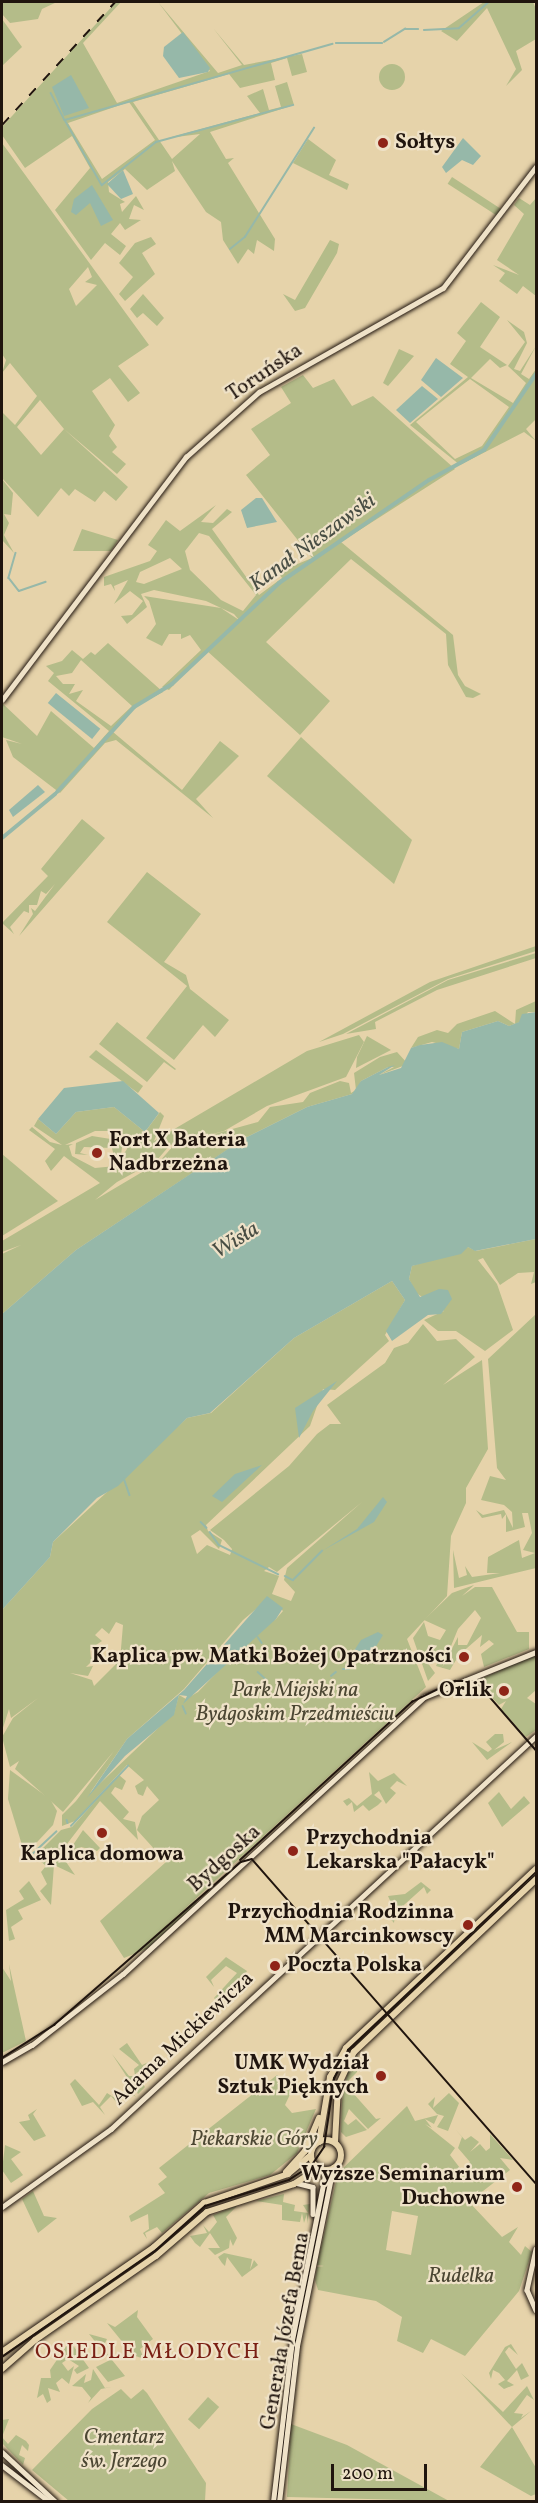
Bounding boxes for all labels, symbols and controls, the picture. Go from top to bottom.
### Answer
place label: Sołtys [395,130,455,156]
marker: Sołtys [376,136,390,150]
street label: Toruńska [222,338,308,408]
water label: Kanał Nieszawski [245,488,381,598]
place label: Fort X Bateria Nadbrzeżna [109,1128,246,1178]
marker: Fort X Bateria Nadbrzeżna [90,1146,104,1160]
water label: Wisła [208,1217,264,1265]
place label: Kaplica pw. Matki Bożej Opatrzności [92,1644,452,1670]
marker: Kaplica pw. Matki Bożej Opatrzności [457,1650,471,1664]
park label: Park Miejski na Bydgoskim Przedmieściu [195,1678,395,1728]
place label: Orlik [439,1678,492,1704]
marker: Orlik [497,1684,511,1698]
street label: Bydgoska [184,1820,266,1898]
marker: Kaplica domowa [95,1826,109,1840]
place label: Przychodnia Lekarska "Pałacyk" [306,1826,495,1876]
place label: Kaplica domowa [20,1842,184,1868]
marker: Przychodnia Lekarska "Pałacyk" [284,1842,302,1860]
place label: Przychodnia Rodzinna MM Marcinkowscy [227,1900,454,1950]
marker: Przychodnia Rodzinna MM Marcinkowscy [459,1916,477,1934]
place label: Poczta Polska [287,1953,422,1979]
marker: Poczta Polska [268,1959,282,1973]
street label: Adama Mickiewicza [107,1967,259,2111]
place label: UMK Wydział Sztuk Pięknych [217,2051,369,2101]
marker: UMK Wydział Sztuk Pięknych [374,2069,388,2083]
park label: Piekarskie Góry [190,2127,318,2153]
place label: Wyższe Seminarium Duchowne [301,2162,505,2212]
marker: Wyższe Seminarium Duchowne [510,2180,524,2194]
street label: Generała Józefa Bema [256,2230,316,2432]
park label: Rudelka [428,2264,494,2290]
district label: OSIEDLE MŁODYCH [35,2340,261,2366]
park label: Cmentarz św. Jerzego [81,2425,167,2475]
scale bar [334,2452,430,2490]
text: 200 m [342,2462,393,2487]

